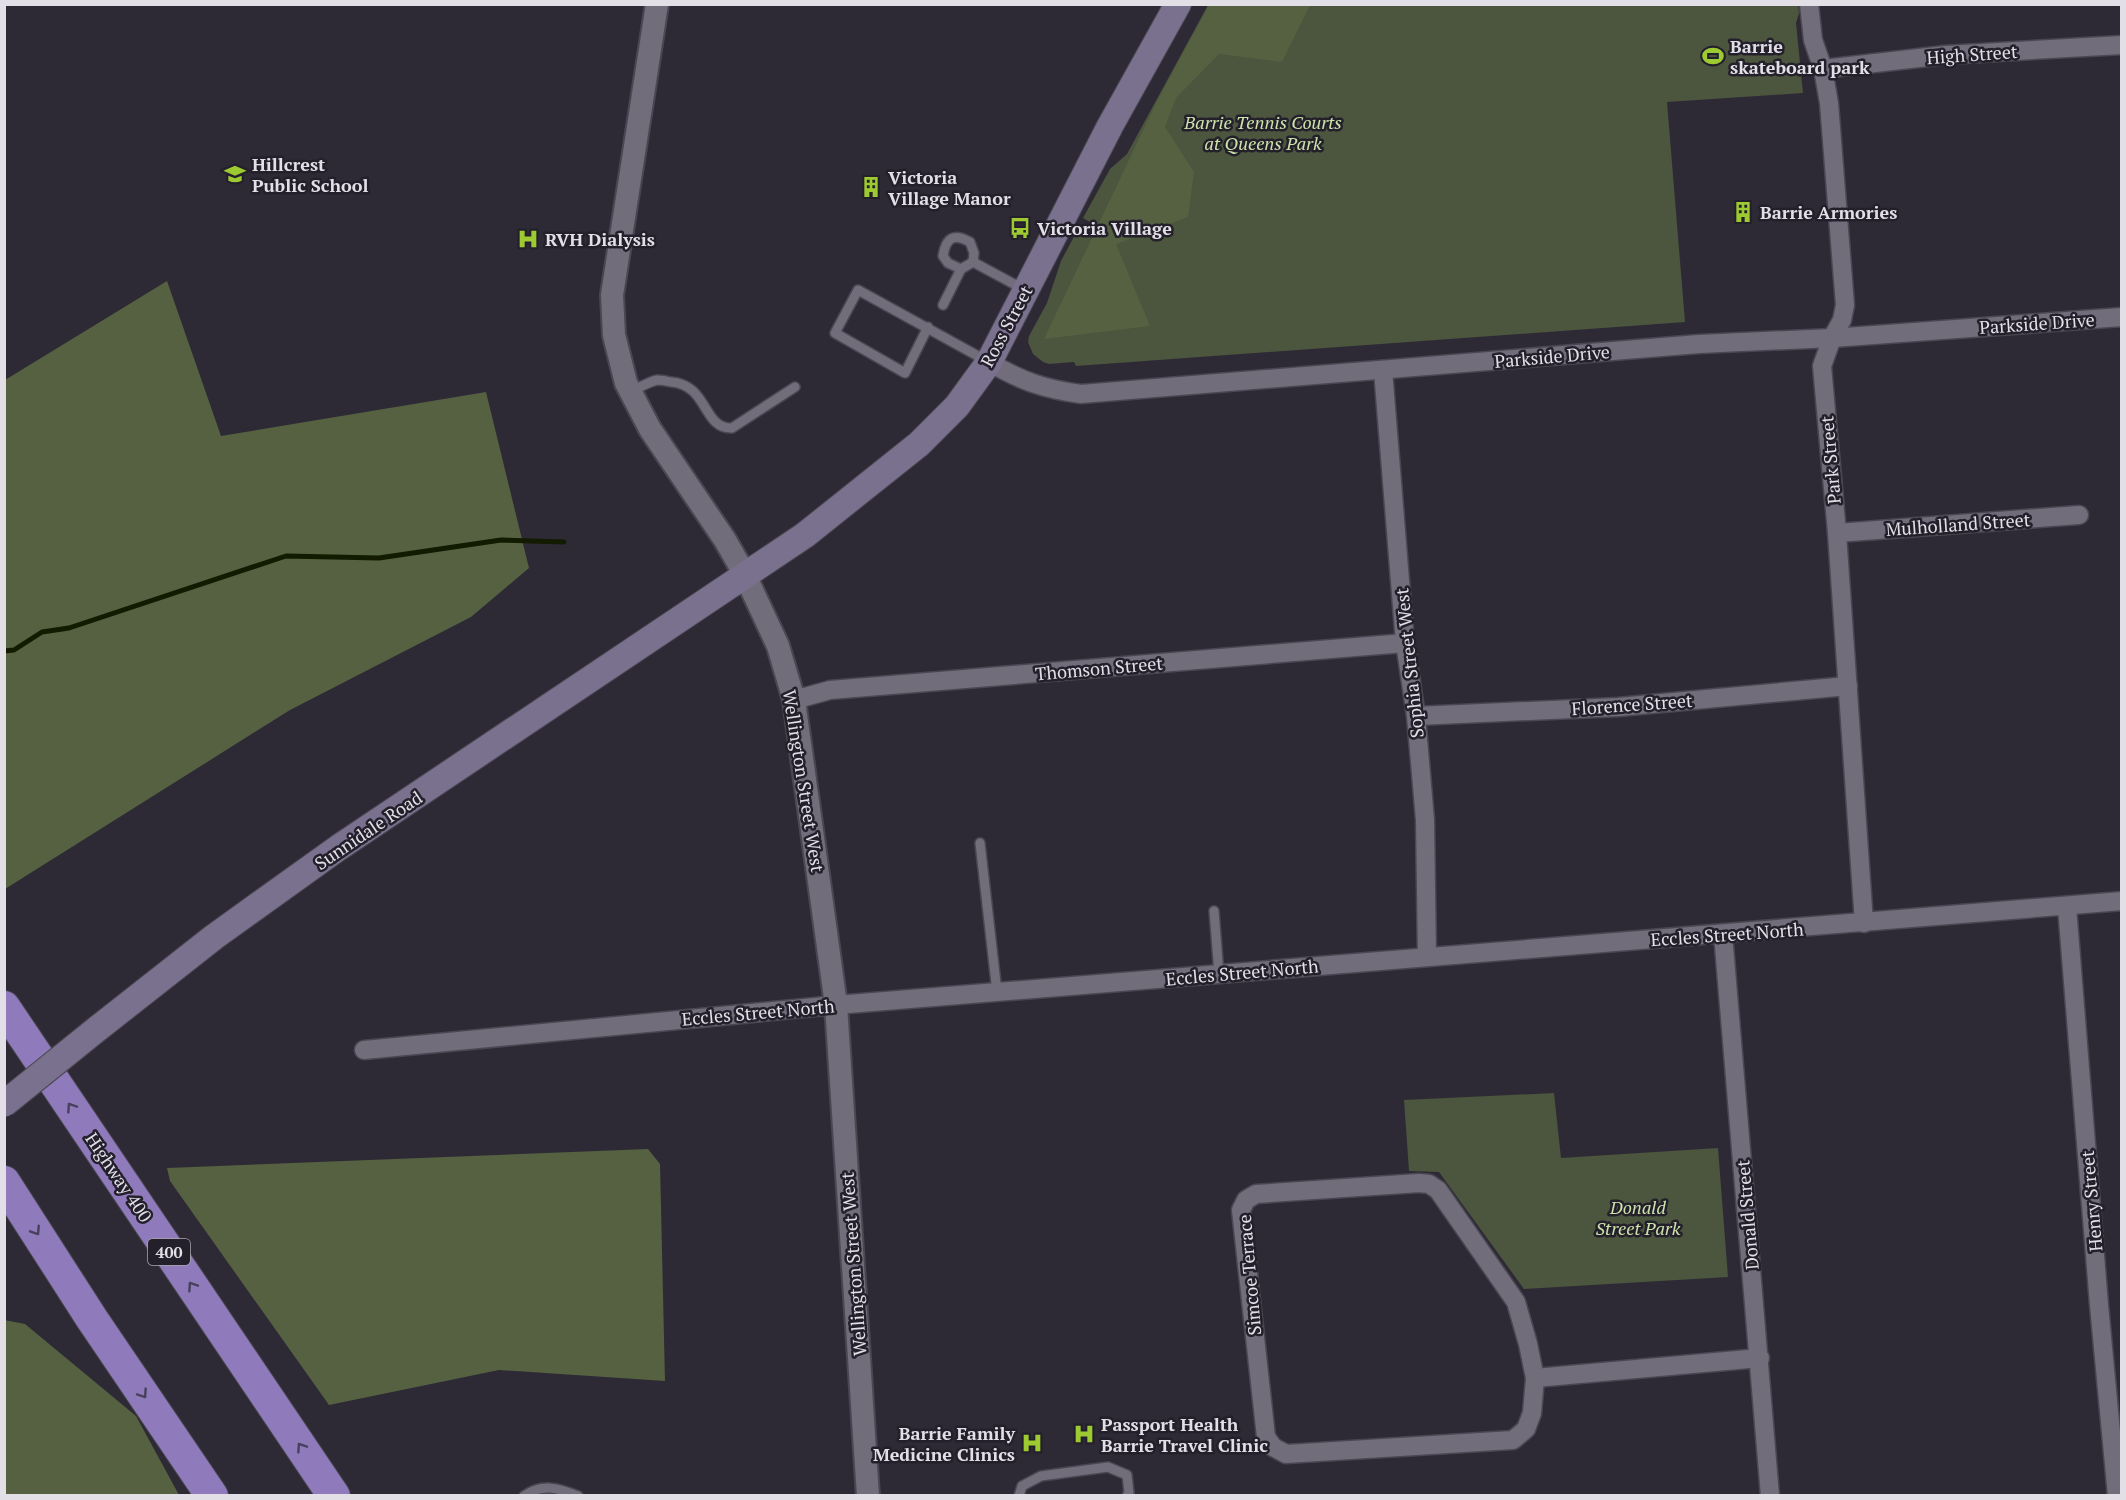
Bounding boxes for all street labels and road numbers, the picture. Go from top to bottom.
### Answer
street label: High Street [1926,39,2019,69]
street label: Ross Street [974,281,1038,371]
street label: Parkside Drive [1979,307,2095,339]
street label: Parkside Drive [1493,339,1611,373]
street label: Park Street [1814,415,1846,505]
street label: Mulholland Street [1885,507,2031,541]
street label: Sophia Street West [1389,586,1429,739]
street label: Thomson Street [1034,650,1164,686]
street label: Wellington Street West [778,688,830,874]
street label: Florence Street [1571,688,1694,720]
street label: Sunnidale Road [310,785,426,875]
street label: Eccles Street North [1650,917,1805,951]
street label: Eccles Street North [1165,953,1320,991]
street label: Eccles Street North [681,993,836,1031]
street label: Highway 400 [80,1128,158,1226]
street label: Henry Street [2075,1149,2107,1253]
street label: Donald Street [1730,1159,1764,1271]
street label: Wellington Street West [835,1171,871,1357]
street label: Simcoe Terrace [1232,1214,1266,1336]
road number: 400 [148,1239,190,1265]

